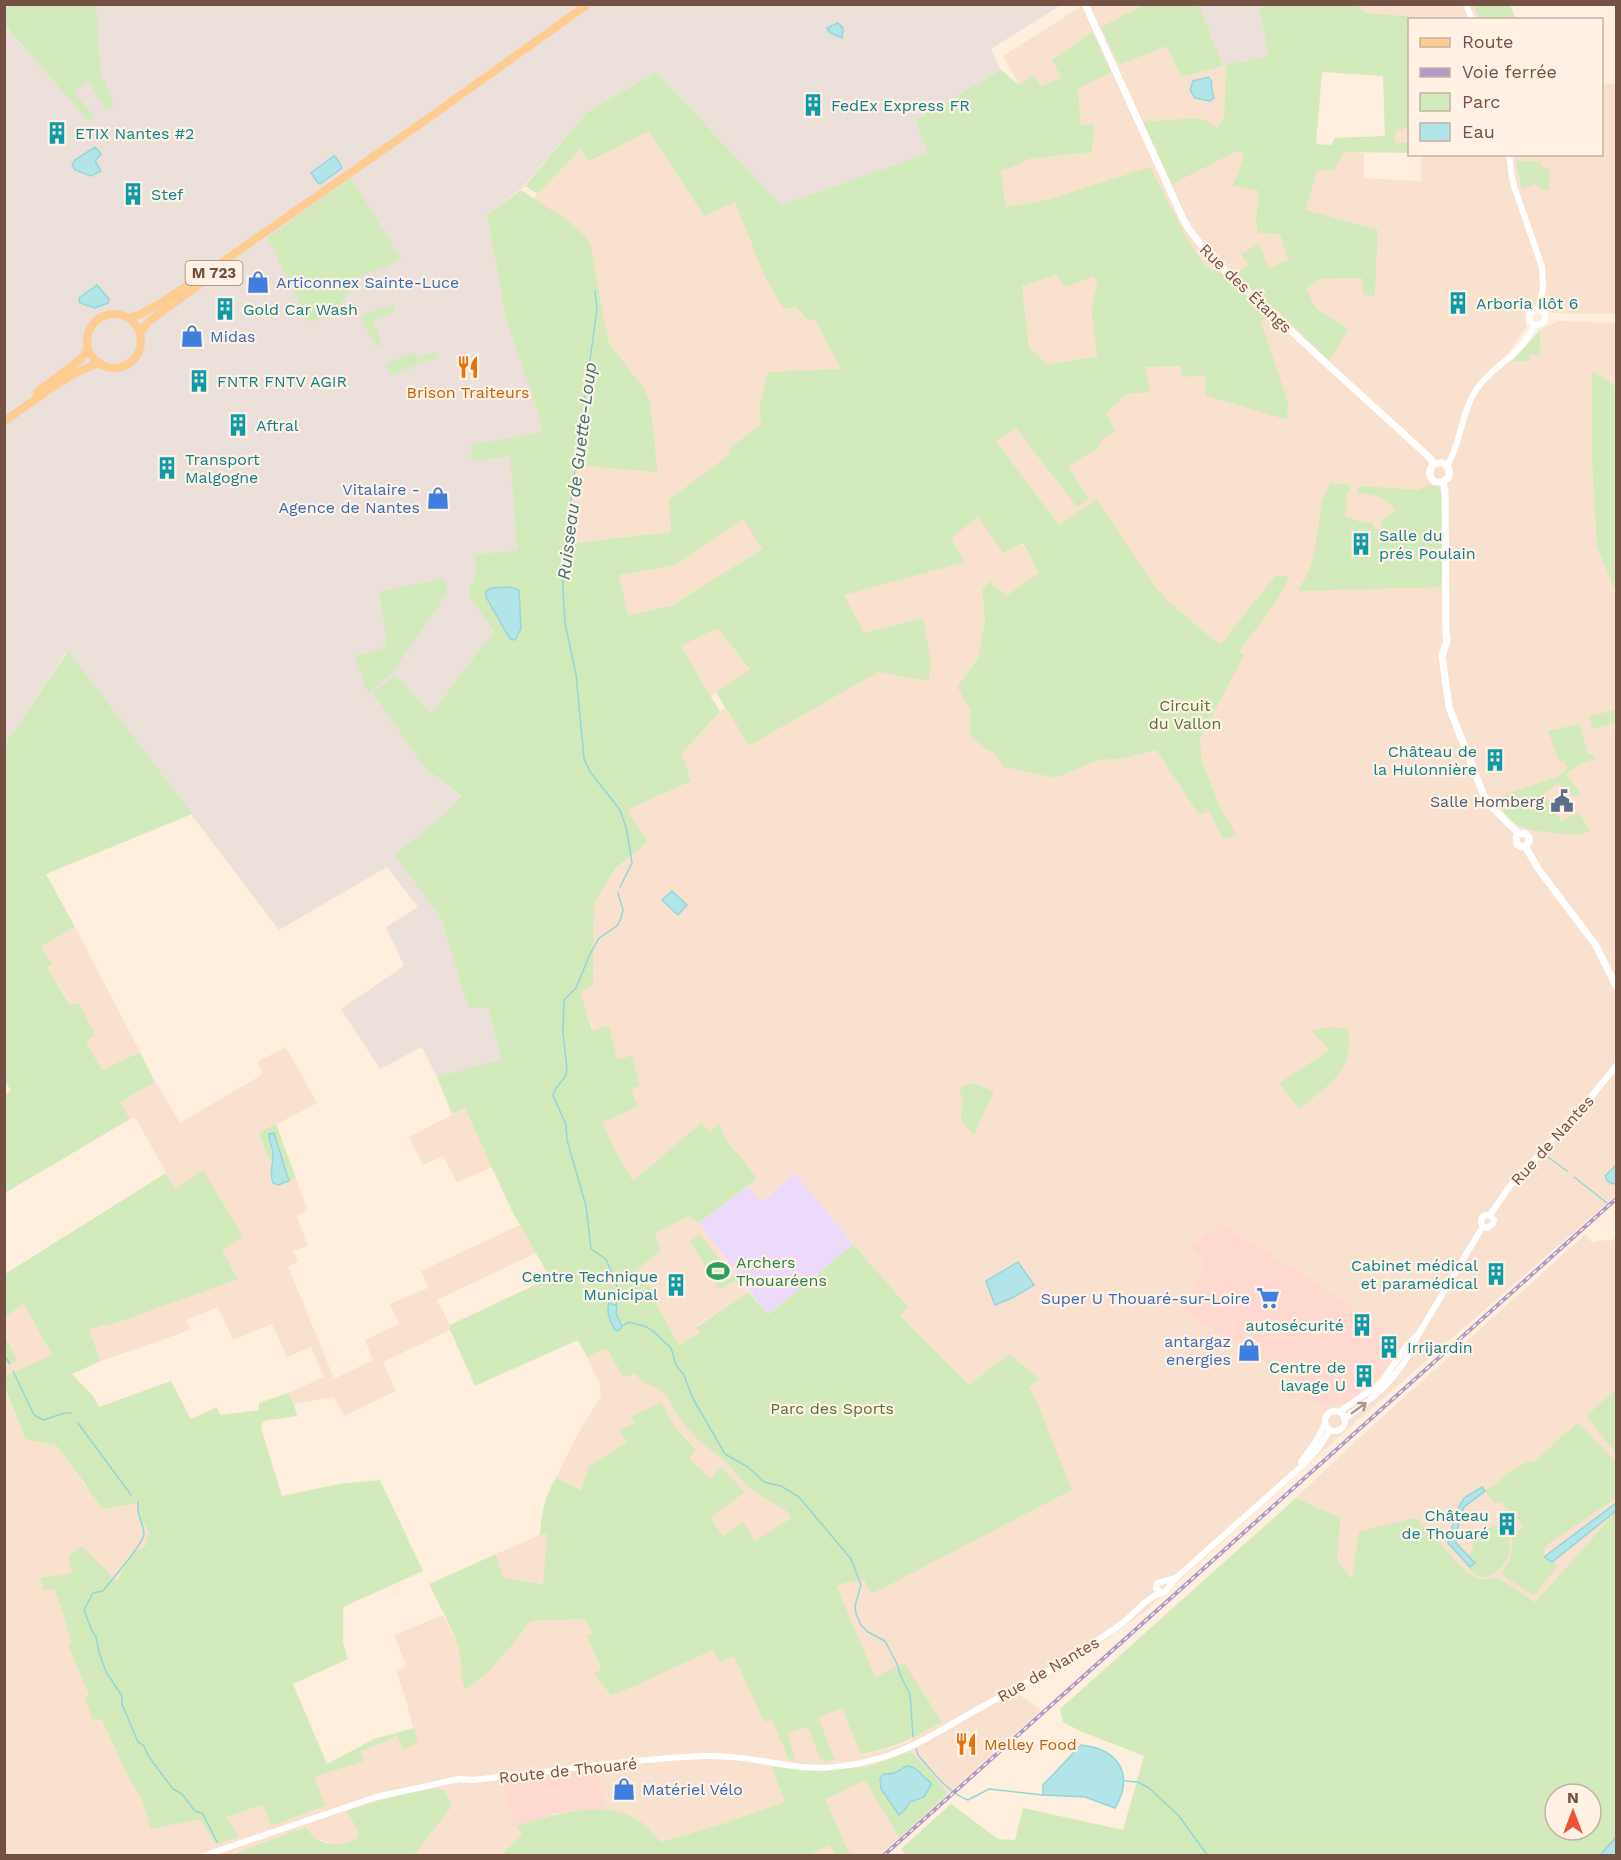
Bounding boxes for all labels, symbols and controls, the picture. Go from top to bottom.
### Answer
legend [1408,18,1603,156]
text: Route [1462,31,1514,52]
text: Voie ferrée [1462,61,1557,82]
text: Parc [1462,91,1500,112]
building icon: FedEx Express FR [800,92,826,118]
place label: FedEx Express FR [831,96,970,115]
building icon: ETIX Nantes #2 [44,120,70,146]
text: Eau [1462,121,1495,142]
place label: ETIX Nantes #2 [75,124,194,143]
building icon: Stef [120,181,146,207]
place label: Stef [151,185,184,204]
street label: Rue des Étangs [1196,240,1296,337]
road number: M 723 [186,261,242,285]
shop icon: Articonnex Sainte-Luce [245,269,271,295]
place label: Articonnex Sainte-Luce [276,273,459,292]
building icon: Arboria Ilôt 6 [1445,290,1471,316]
place label: Arboria Ilôt 6 [1476,294,1579,313]
building icon: Gold Car Wash [212,296,238,322]
place label: Gold Car Wash [243,300,358,319]
shop icon: Midas [179,323,205,349]
place label: Midas [210,327,255,346]
restaurant icon: Brison Traiteurs [455,354,481,380]
water label: Ruisseau de Guette-Loup [553,361,600,581]
building icon: FNTR FNTV AGIR [186,368,212,394]
place label: FNTR FNTV AGIR [217,372,347,391]
place label: Brison Traiteurs [407,383,529,402]
building icon: Aftral [225,412,251,438]
place label: Aftral [256,416,299,435]
place label: Transport Malgogne [185,450,260,487]
building icon: Transport Malgogne [154,455,180,481]
place label: Vitalaire - Agence de Nantes [279,480,420,517]
shop icon: Vitalaire - Agence de Nantes [425,485,451,511]
place label: Salle du prés Poulain [1379,526,1476,563]
building icon: Salle du prés Poulain [1348,531,1374,557]
park label: Circuit du Vallon [1149,696,1221,733]
place label: Château de la Hulonnière [1373,742,1477,779]
building icon: Château de la Hulonnière [1482,747,1508,773]
public building icon: Salle Homberg [1549,788,1575,814]
place label: Salle Homberg [1430,792,1544,811]
street label: Rue de Nantes [1507,1091,1598,1189]
place label: Archers Thouaréens [736,1253,827,1290]
place label: Cabinet médical et paramédical [1351,1256,1478,1293]
sports icon: Archers Thouaréens [705,1258,731,1284]
building icon: Cabinet médical et paramédical [1483,1261,1509,1287]
place label: Centre Technique Municipal [521,1267,658,1304]
building icon: Centre Technique Municipal [663,1272,689,1298]
supermarket icon: Super U Thouaré-sur-Loire [1255,1285,1281,1311]
place label: Super U Thouaré-sur-Loire [1041,1289,1250,1308]
building icon: autosécurité [1349,1312,1375,1338]
place label: autosécurité [1246,1316,1344,1335]
place label: antargaz energies [1164,1332,1231,1369]
building icon: Irrijardin [1376,1334,1402,1360]
shop icon: antargaz energies [1236,1337,1262,1363]
place label: Irrijardin [1407,1338,1473,1357]
place label: Centre de lavage U [1269,1358,1346,1395]
building icon: Centre de lavage U [1351,1363,1377,1389]
park label: Parc des Sports [770,1399,894,1418]
one-way arrow [1351,1402,1367,1414]
place label: Château de Thouaré [1401,1506,1489,1543]
building icon: Château de Thouaré [1494,1511,1520,1537]
street label: Rue de Nantes [994,1633,1103,1706]
restaurant icon: Melley Food [953,1731,979,1757]
place label: Melley Food [984,1735,1077,1754]
street label: Route de Thouaré [498,1754,638,1787]
shop icon: Matériel Vélo [611,1776,637,1802]
place label: Matériel Vélo [642,1780,743,1799]
north arrow [1543,1782,1603,1842]
text: N [1567,1788,1579,1807]

